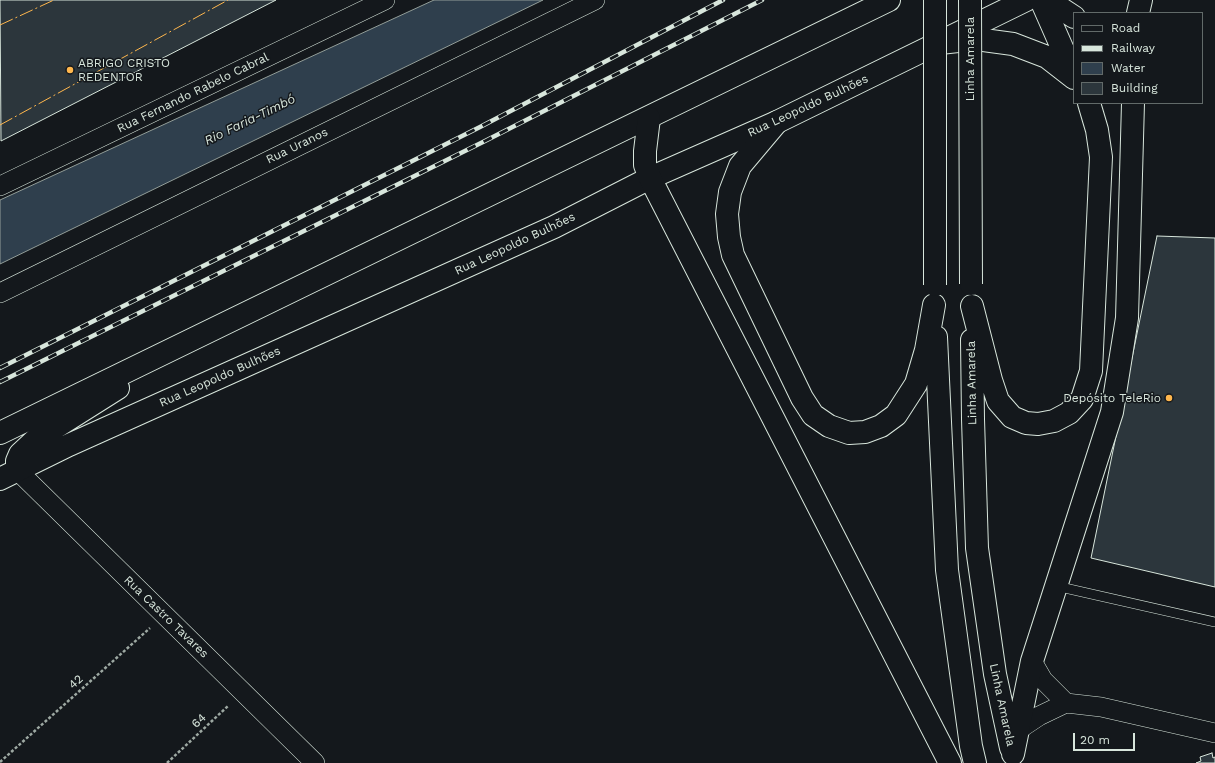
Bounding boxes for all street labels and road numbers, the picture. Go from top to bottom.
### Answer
street label: Linha Amarela [963,17,977,101]
street label: Rua Fernando Rabelo Cabral [115,50,271,136]
street label: Rua Leopoldo Bulhões [745,72,871,140]
street label: Rua Uranos [264,125,330,167]
street label: Rua Leopoldo Bulhões [452,210,578,278]
street label: Linha Amarela [964,341,980,425]
street label: Rua Leopoldo Bulhões [157,344,283,410]
street label: Rua Castro Tavares [121,573,211,661]
street label: Linha Amarela [986,662,1018,748]
street label: 42 [66,672,86,692]
street label: 64 [189,711,209,731]

